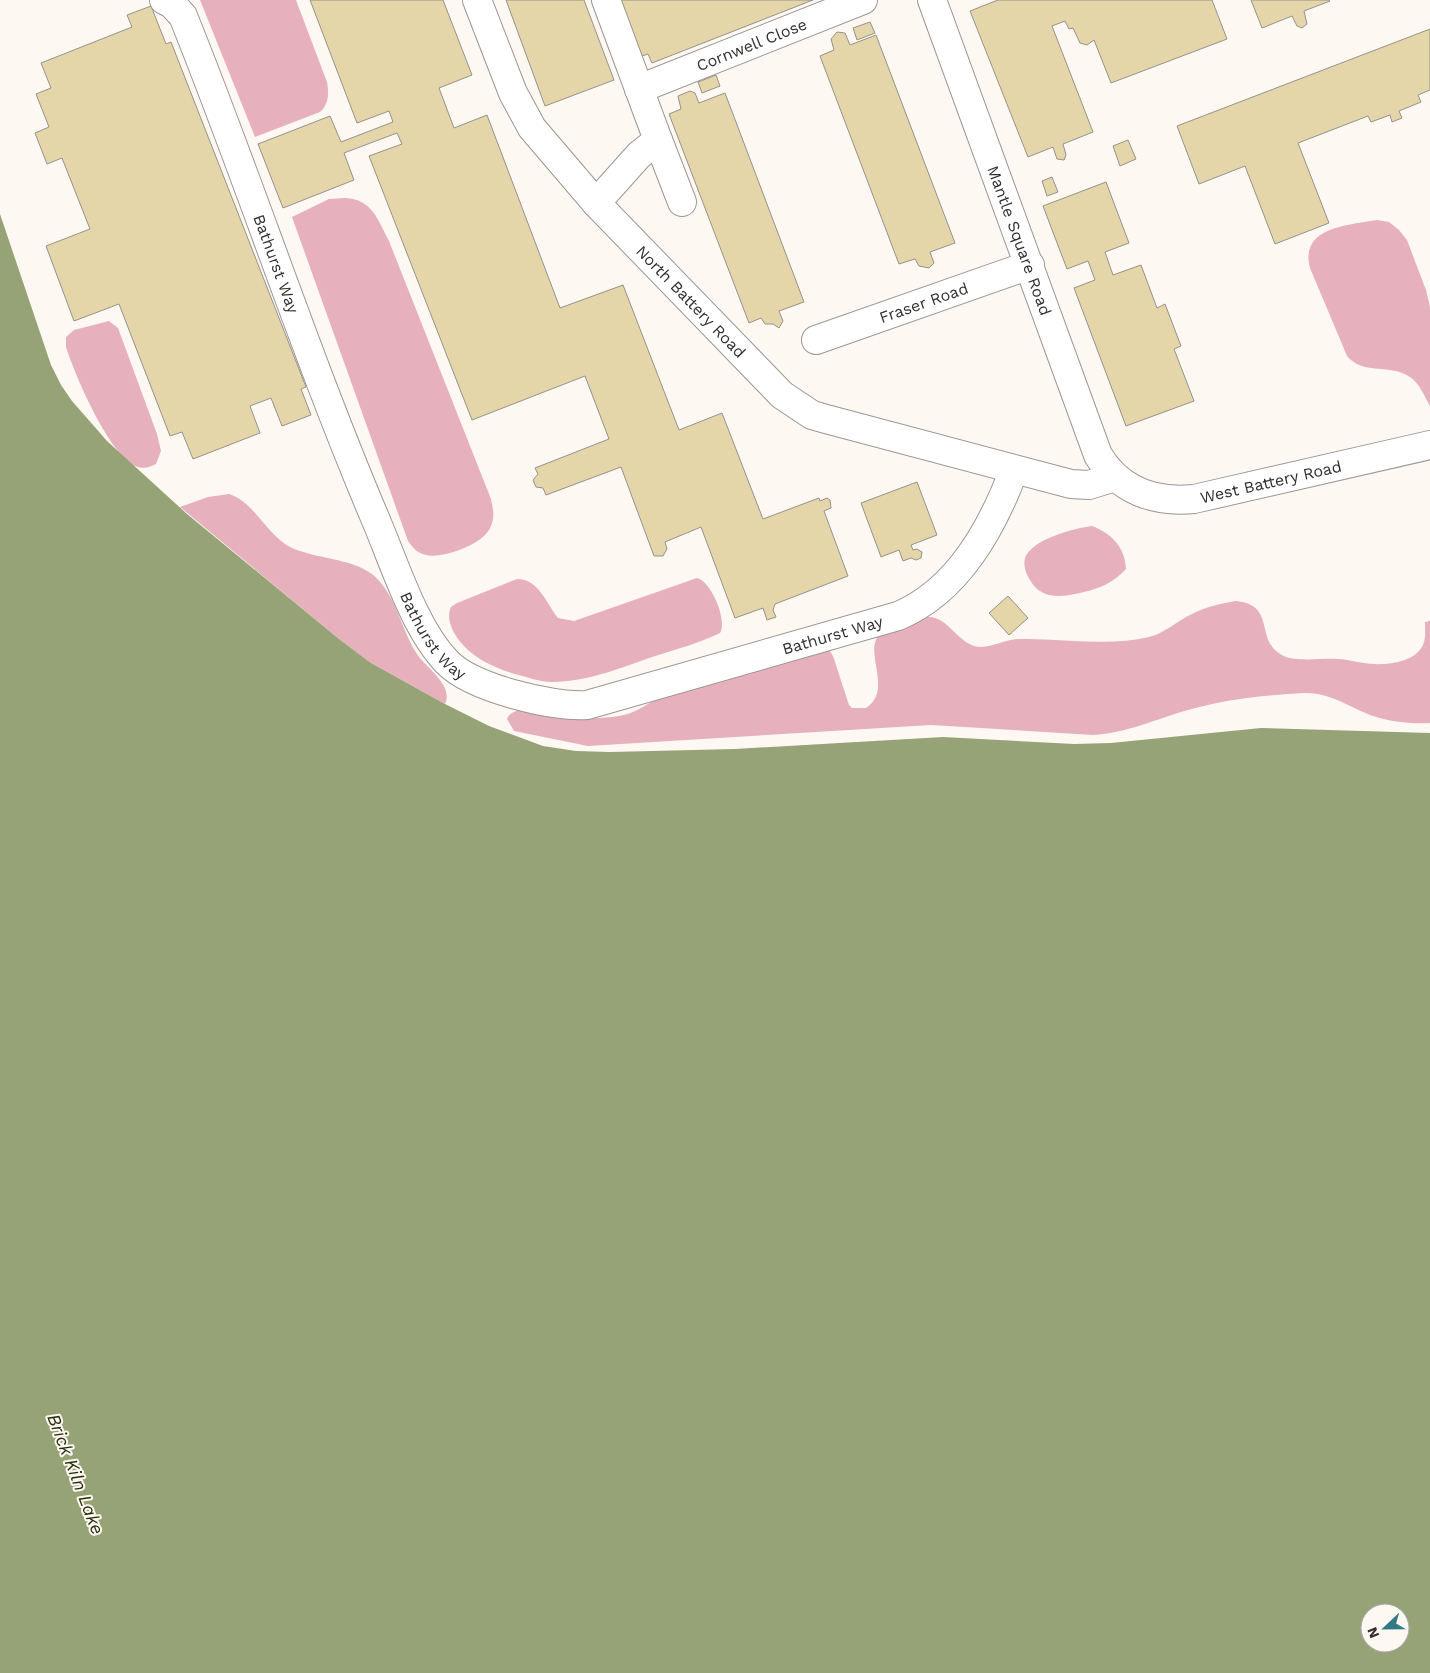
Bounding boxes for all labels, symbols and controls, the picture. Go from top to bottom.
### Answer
street label: Cornwell Close [694,14,809,75]
street label: Mantle Square Road [984,163,1056,318]
street label: Bathurst Way [250,212,304,316]
street label: North Battery Road [632,241,750,361]
street label: Fraser Road [877,278,971,327]
street label: West Battery Road [1198,456,1343,507]
street label: Bathurst Way [397,589,470,684]
street label: Bathurst Way [780,611,886,658]
water label: Brick Kiln Lake [43,1411,109,1537]
north arrow [1360,1603,1410,1653]
text: N [1364,1625,1382,1641]

